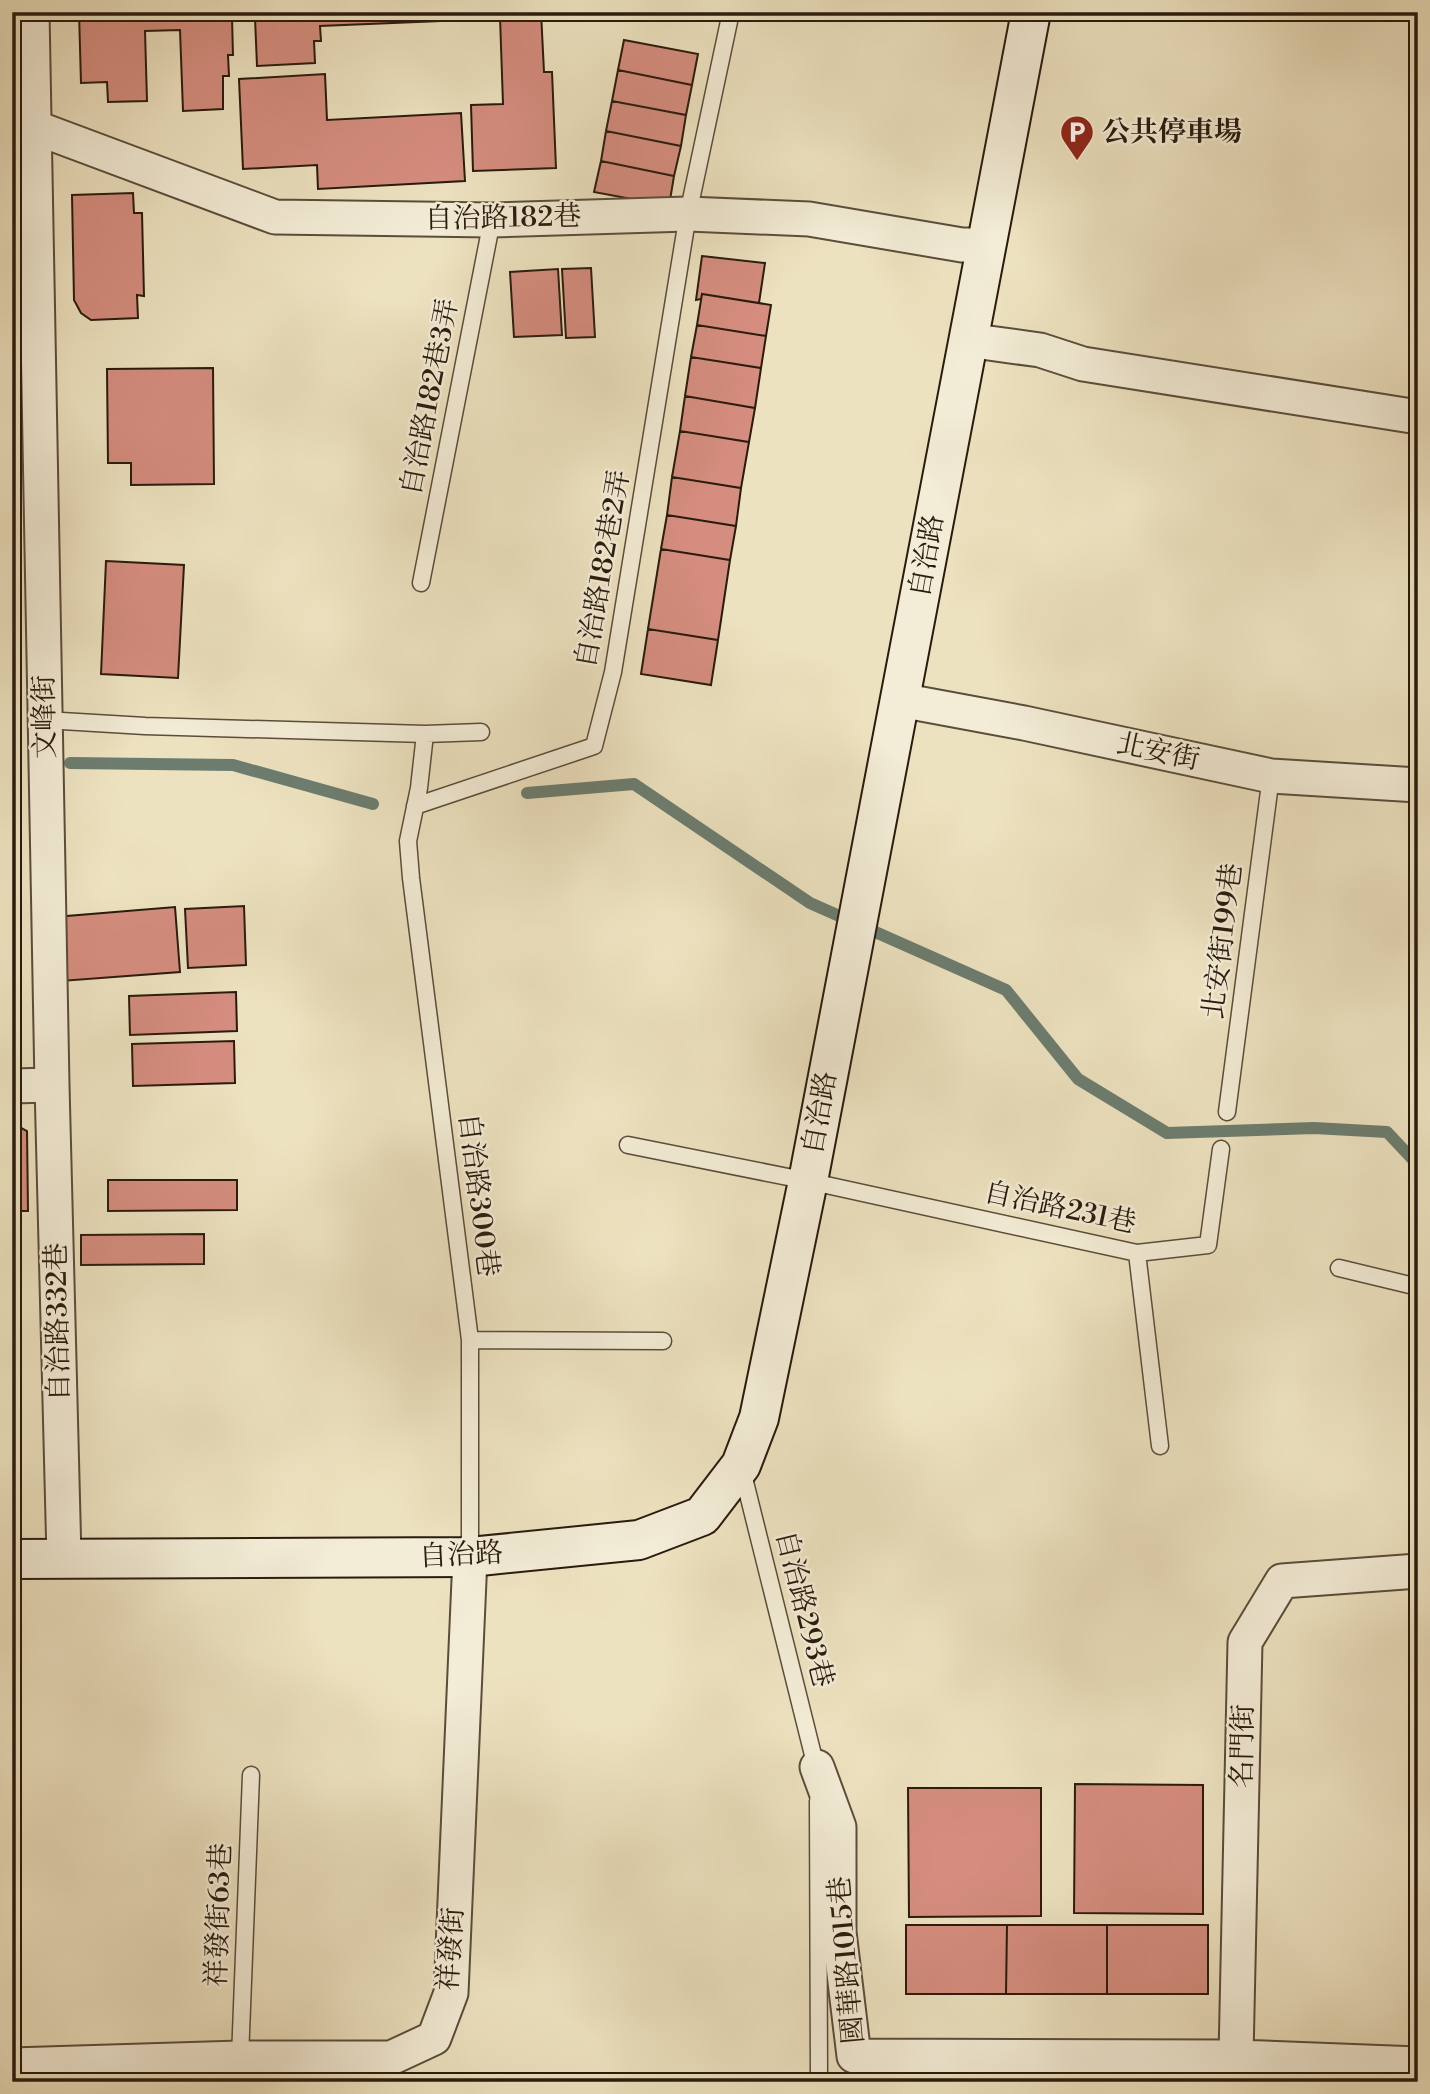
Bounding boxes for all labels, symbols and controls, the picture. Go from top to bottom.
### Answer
parking icon: 公共停車場 [1058,113,1096,162]
place label: 公共停車場 [1102,115,1242,150]
street label: 自治路182巷 [424,199,582,237]
street label: 自治路182巷3弄 [394,295,466,499]
street label: 自治路182巷2弄 [568,467,638,671]
street label: 自治路 [902,512,952,600]
street label: 文峰街 [27,675,63,759]
street label: 北安街 [1113,726,1203,778]
street label: 北安街199巷 [1196,861,1250,1021]
street label: 自治路 [795,1069,845,1157]
street label: 自治路300巷 [451,1111,505,1279]
street label: 自治路231巷 [981,1175,1139,1241]
street label: 自治路332巷 [39,1242,77,1402]
street label: 自治路293巷 [768,1527,840,1691]
street label: 自治路 [418,1535,504,1575]
street label: 名門街 [1225,1704,1261,1788]
street label: 祥發街63巷 [199,1842,239,1988]
street label: 國華路1015巷 [822,1875,872,2045]
street label: 祥發街 [431,1906,471,1992]

